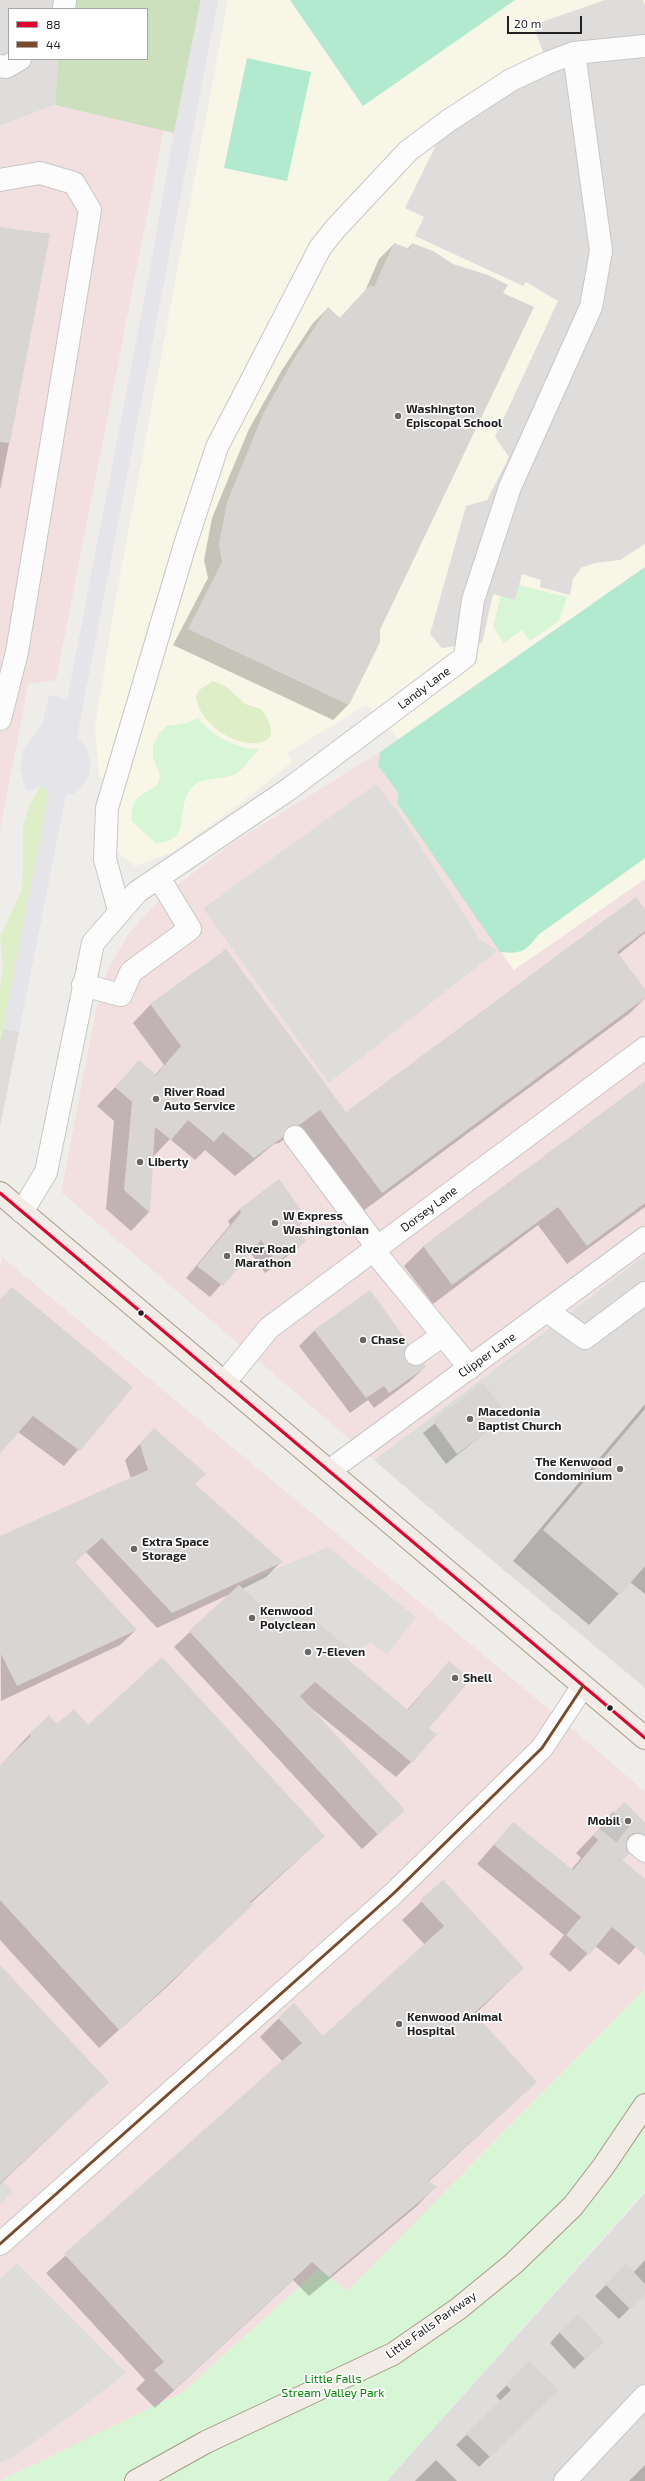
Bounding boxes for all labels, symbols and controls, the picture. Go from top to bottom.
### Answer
legend [8,8,148,60]
scale bar [509,8,584,34]
text: 20 m [514,16,541,30]
text: 88 [46,17,61,31]
text: 44 [46,37,61,51]
place label: Washington Episcopal School [406,402,502,430]
marker: Washington Episcopal School [393,411,403,421]
street label: Landy Lane [395,664,453,712]
place label: River Road Auto Service [164,1085,235,1113]
marker: River Road Auto Service [151,1094,161,1104]
place label: Liberty [148,1155,188,1169]
marker: Liberty [135,1157,145,1167]
street label: Dorsey Lane [398,1183,460,1235]
place label: W Express Washingtonian [283,1209,369,1237]
marker: W Express Washingtonian [270,1218,280,1228]
place label: River Road Marathon [235,1242,296,1270]
marker: River Road Marathon [222,1251,232,1261]
unlabelled marker [136,1308,146,1318]
street label: Clipper Lane [456,1329,518,1381]
place label: Chase [371,1333,405,1347]
marker: Chase [358,1335,368,1345]
place label: Macedonia Baptist Church [478,1405,562,1433]
marker: Macedonia Baptist Church [465,1414,475,1424]
place label: The Kenwood Condominium [534,1455,612,1483]
marker: The Kenwood Condominium [615,1464,625,1474]
place label: Extra Space Storage [142,1535,209,1563]
marker: Extra Space Storage [129,1544,139,1554]
place label: Kenwood Polyclean [260,1604,316,1632]
marker: Kenwood Polyclean [247,1613,257,1623]
place label: 7-Eleven [316,1645,365,1659]
marker: 7-Eleven [303,1647,313,1657]
place label: Shell [463,1671,492,1685]
marker: Shell [450,1673,460,1683]
unlabelled marker [605,1703,615,1713]
place label: Mobil [588,1814,620,1828]
marker: Mobil [623,1816,633,1826]
place label: Kenwood Animal Hospital [407,2010,502,2038]
marker: Kenwood Animal Hospital [394,2019,404,2029]
street label: Little Falls Parkway [383,2288,479,2362]
park label: Little Falls Stream Valley Park [282,2372,384,2400]

